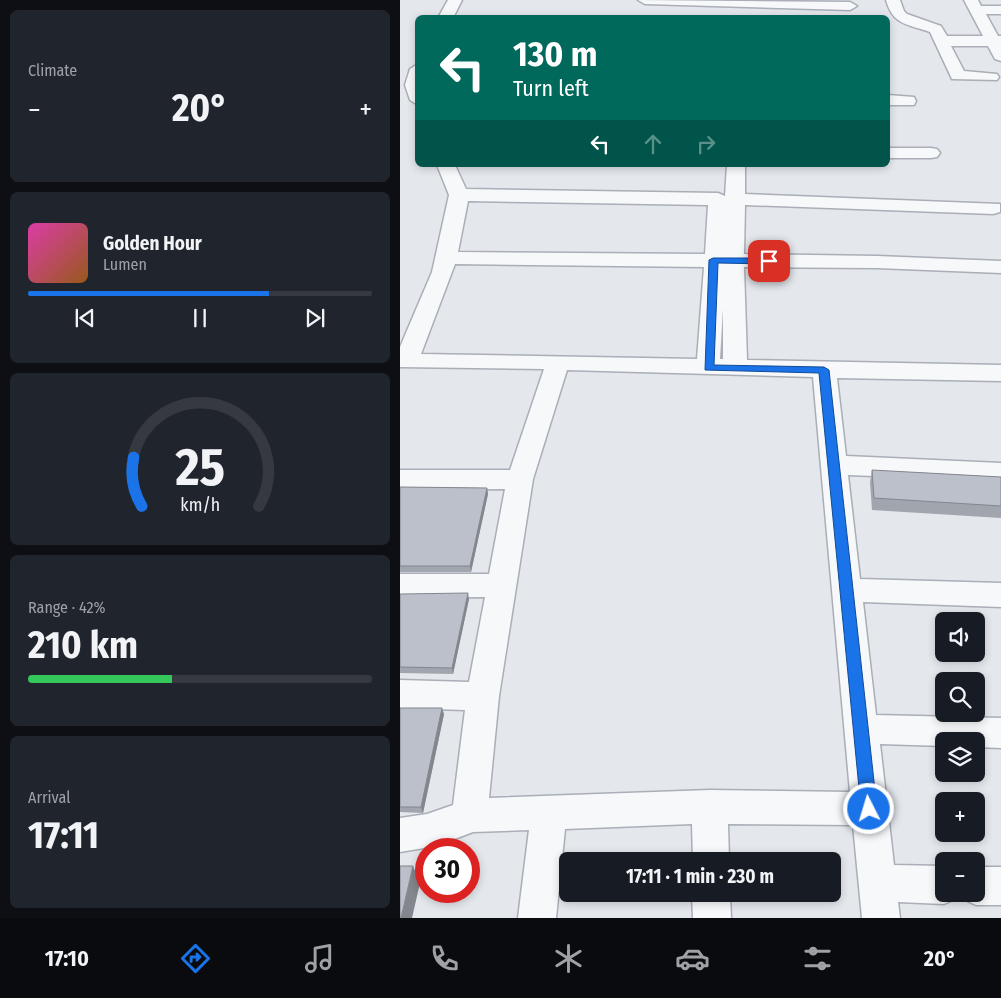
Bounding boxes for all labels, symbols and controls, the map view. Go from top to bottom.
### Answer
text: 130 m [513,33,597,75]
icon: left [430,35,495,100]
text: Climate [28,61,77,80]
text: Turn left [513,75,589,102]
text: 20° [172,85,228,131]
text: − [28,93,41,126]
text: + [359,93,372,126]
icon: left [586,130,614,158]
icon: ahead [639,130,667,158]
icon: right [692,130,720,158]
text: Golden Hour [103,232,202,255]
pin [748,240,790,282]
icon: arrive [755,247,783,275]
text: Lumen [103,255,147,274]
icon: previous [71,304,99,332]
icon: pause [186,304,214,332]
icon: next [301,304,329,332]
text: 25 [174,436,225,499]
text: km/h [180,494,220,516]
text: Range · 42% [28,598,105,617]
map controls [935,612,985,902]
button: sound [935,612,985,662]
text: 210 km [28,622,138,668]
button: search [935,672,985,722]
button: layers [935,732,985,782]
position arrow [842,782,894,834]
text: Arrival [28,788,70,807]
button: + [935,792,985,842]
text: 17:11 [28,812,99,858]
speed limit sign: 30 [415,838,480,903]
button: − [935,852,985,902]
text: 17:11 · 1 min · 230 m [626,865,774,888]
icon: directions [178,941,213,976]
icon: music [302,941,337,976]
icon: phone [427,941,462,976]
icon: climate [551,941,586,976]
icon: car [675,941,710,976]
icon: filters [800,941,835,976]
text: 17:10 [45,945,89,972]
text: 20° [924,945,956,972]

